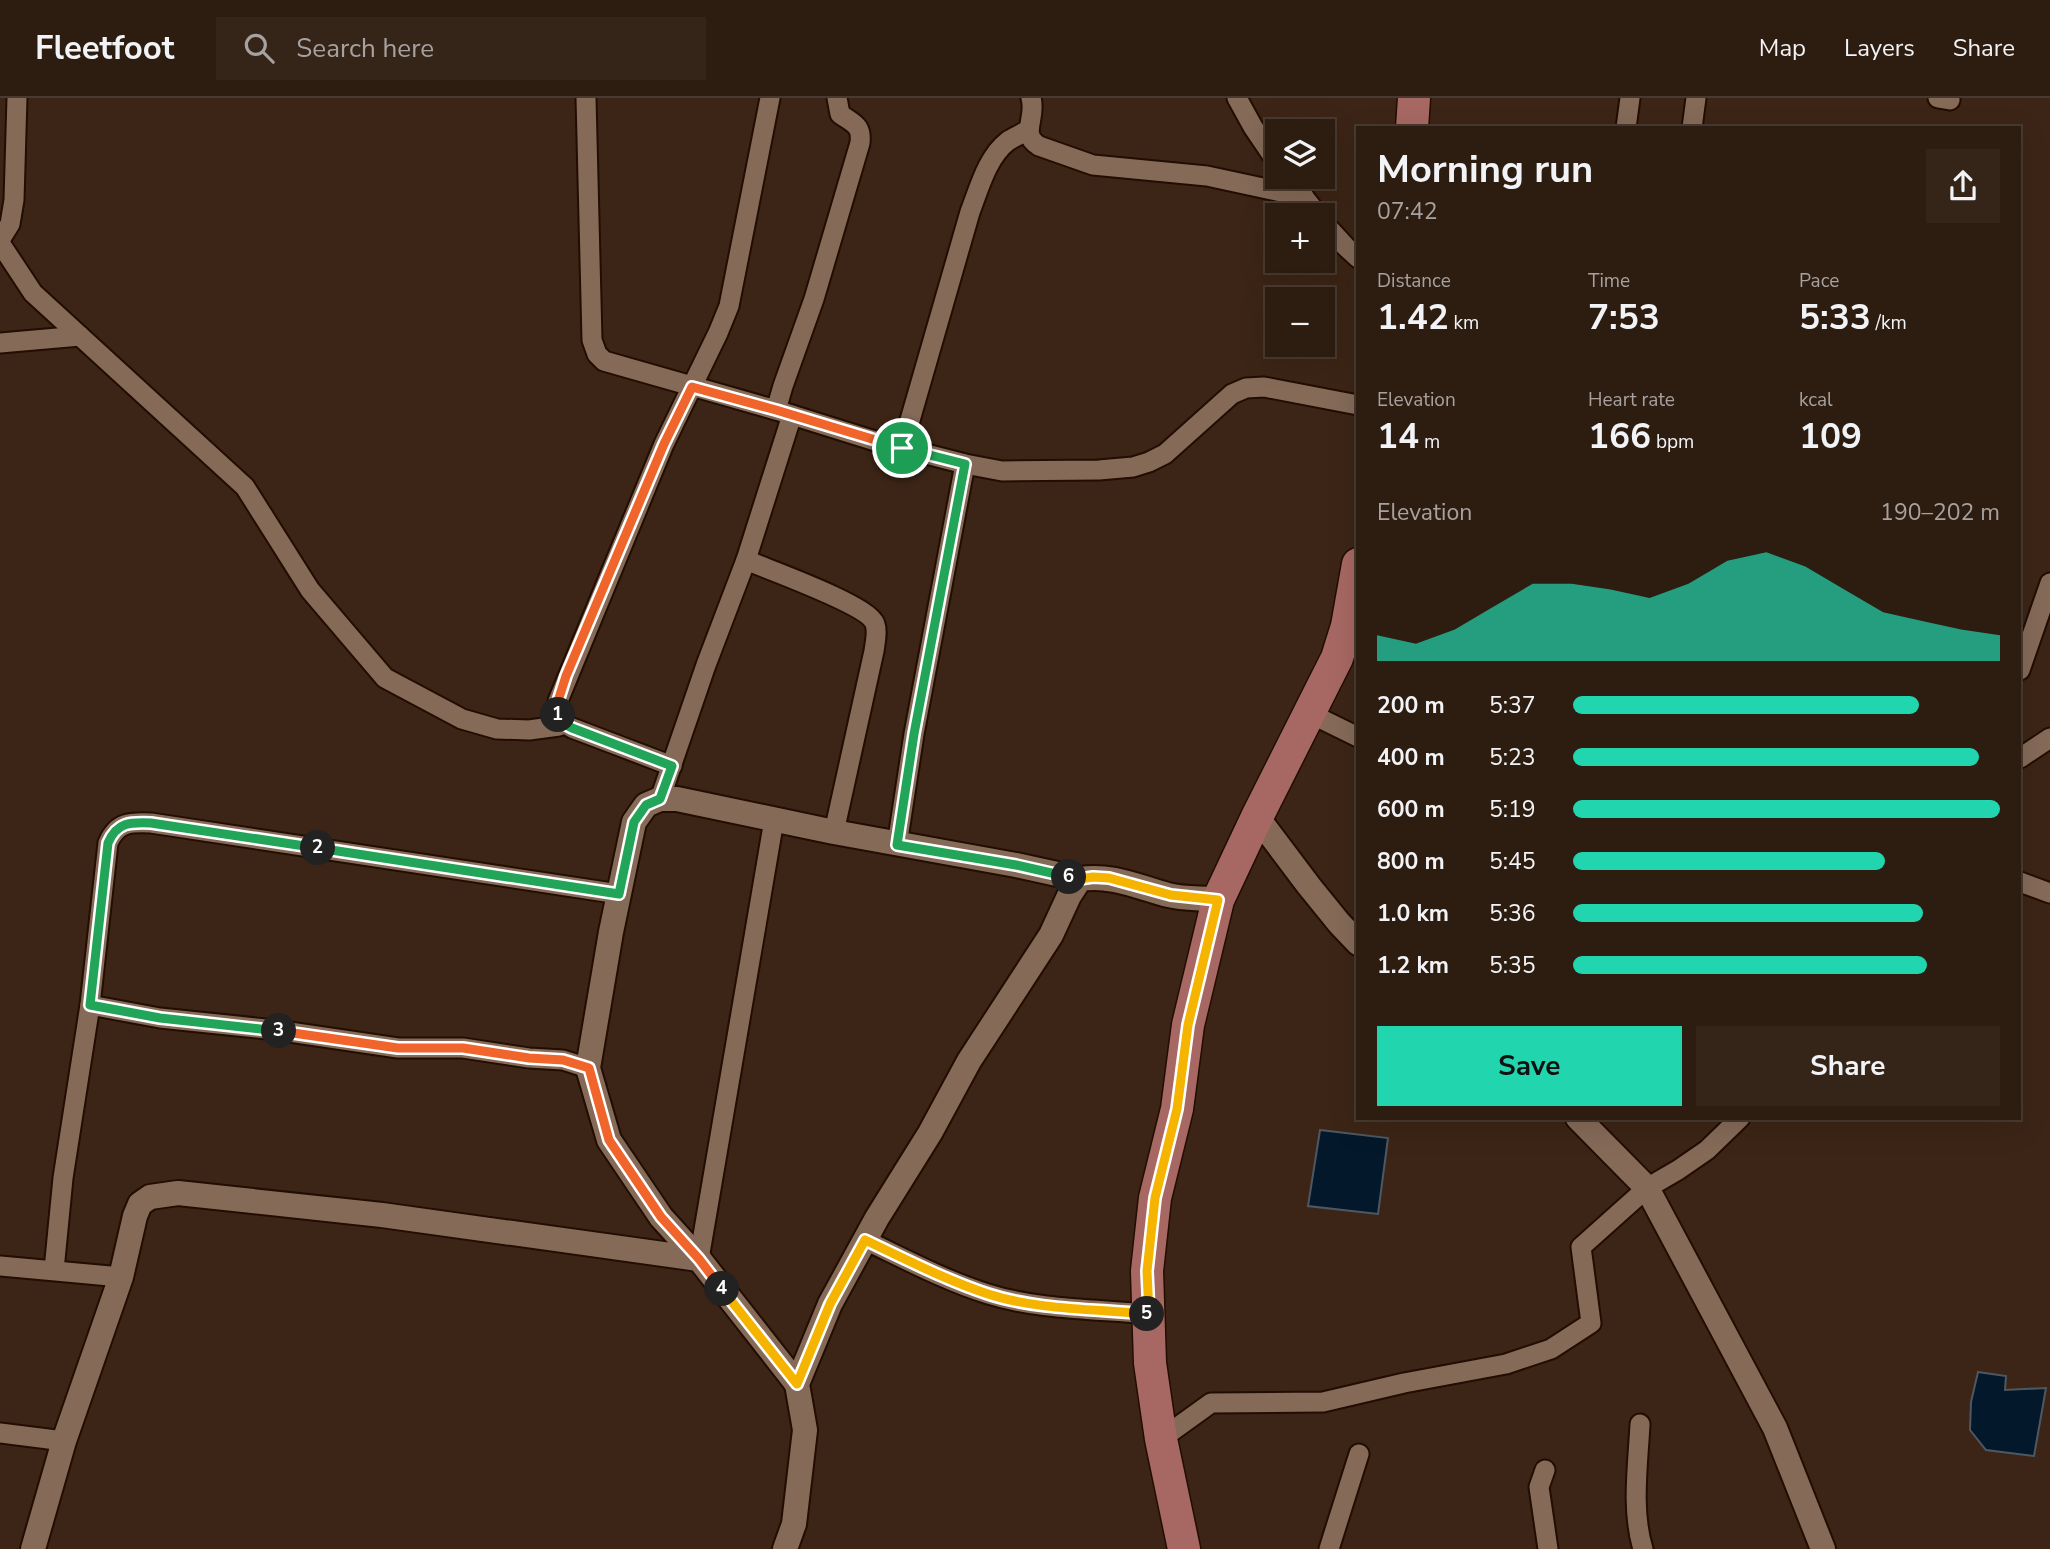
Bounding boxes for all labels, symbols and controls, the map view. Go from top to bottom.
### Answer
search box [216,17,706,80]
text: Fleetfoot [35,26,174,71]
icon: search [240,29,278,67]
text: Search here [296,31,434,66]
text: Map [1759,32,1806,64]
text: Layers [1844,32,1915,64]
text: Share [1953,32,2015,64]
map controls [1265,119,1335,357]
button: layers [1265,119,1335,189]
text: Morning run [1377,144,1593,195]
button: share [1926,149,2000,223]
text: 07:42 [1377,196,1437,227]
button: + [1265,203,1335,273]
text: Distance [1377,268,1451,294]
text: Time [1588,268,1630,294]
text: Pace [1799,268,1839,294]
button: − [1265,287,1335,357]
text: 1.42 [1377,294,1449,341]
text: 7:53 [1588,294,1660,341]
text: 5:33 [1799,294,1871,341]
text: km [1449,310,1479,336]
text: /km [1871,310,1907,336]
text: Elevation [1377,387,1456,413]
text: Heart rate [1588,387,1675,413]
text: kcal [1799,387,1833,413]
text: 14 [1377,413,1419,460]
text: 166 [1588,413,1651,460]
text: 109 [1799,413,1862,460]
pin [872,418,932,478]
icon: arrive [883,429,921,467]
text: m [1419,429,1440,455]
text: bpm [1651,429,1694,455]
text: Elevation [1377,497,1472,528]
text: 190–202 m [1880,497,2000,528]
text: 200 m [1377,690,1445,721]
text: 5:37 [1489,690,1536,721]
pin: 1 [540,698,576,732]
text: 1 [552,701,563,727]
text: 400 m [1377,742,1445,773]
text: 5:23 [1489,742,1536,773]
text: 600 m [1377,794,1445,825]
text: 5:19 [1489,794,1536,825]
pin: 2 [300,830,336,866]
text: 2 [312,834,323,860]
text: 800 m [1377,846,1445,877]
text: 5:45 [1489,846,1536,877]
pin: 6 [1052,860,1086,894]
text: 6 [1063,863,1074,889]
text: 1.0 km [1377,898,1449,929]
text: 5:36 [1489,898,1536,929]
text: 1.2 km [1377,950,1449,981]
text: 5:35 [1489,950,1536,981]
pin: 3 [262,1014,296,1048]
text: 3 [273,1017,284,1043]
button: Save [1377,1026,1682,1106]
button: Share [1696,1026,2000,1106]
pin: 4 [704,1272,740,1306]
text: 4 [716,1275,727,1301]
pin: 5 [1130,1296,1164,1332]
text: 5 [1141,1300,1152,1326]

